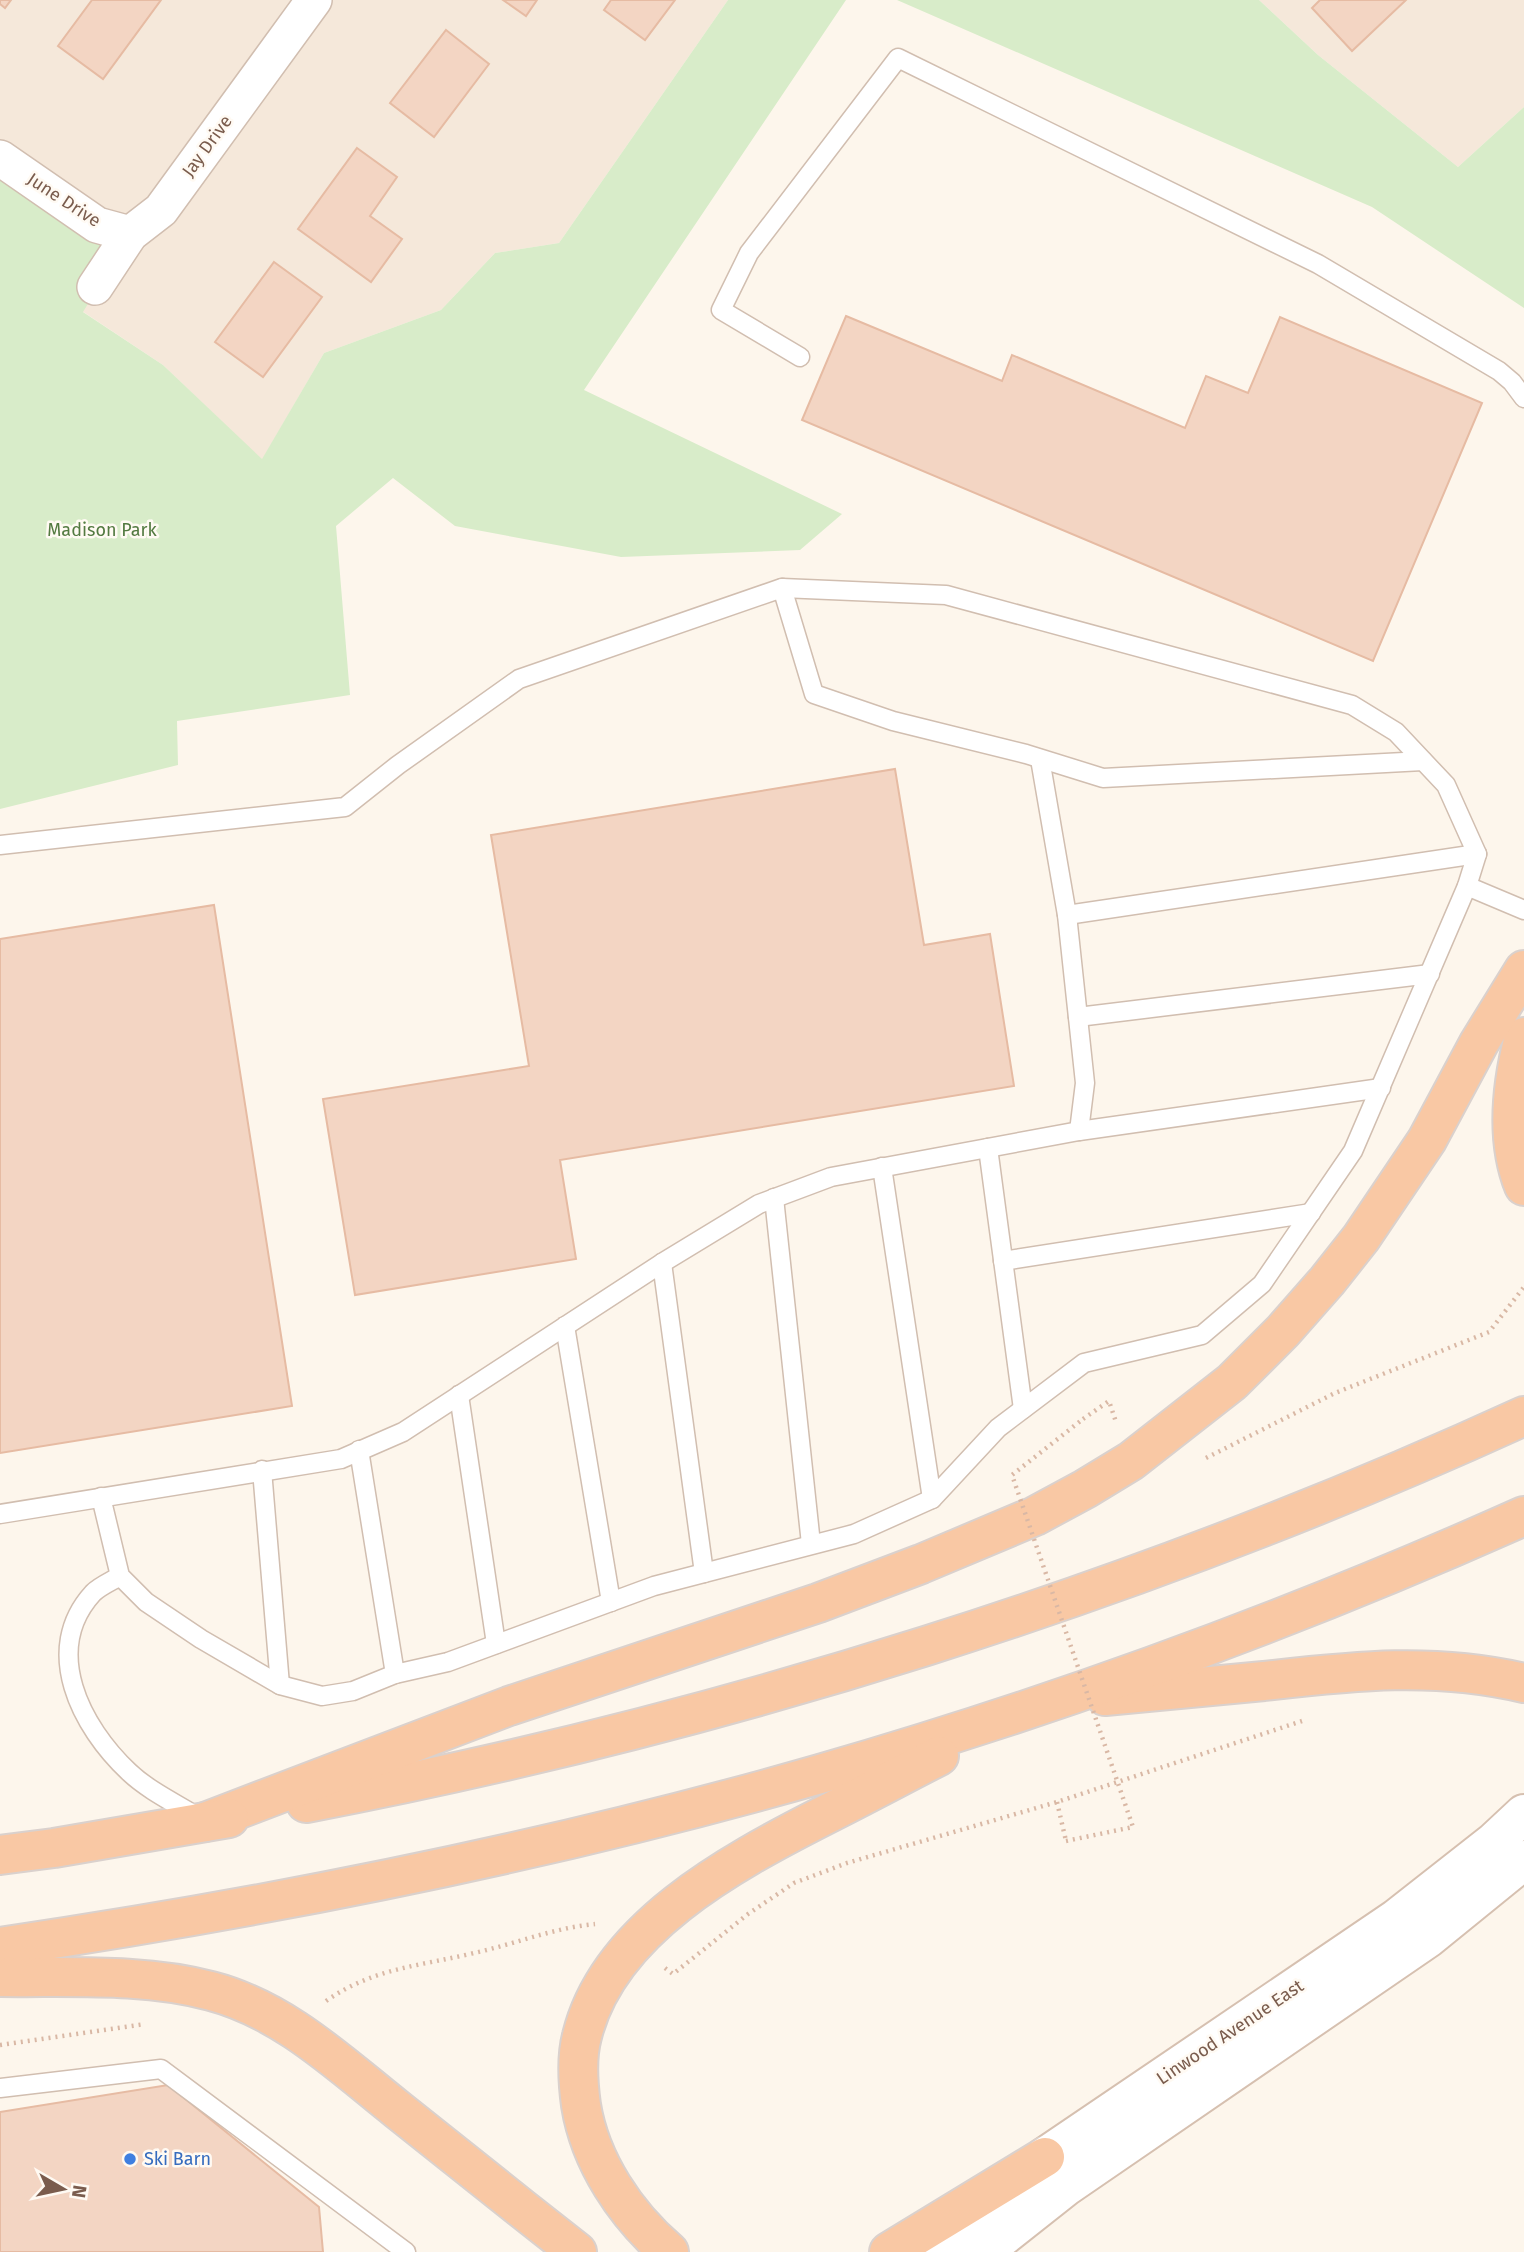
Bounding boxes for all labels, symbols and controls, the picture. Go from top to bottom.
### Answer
street label: Jay Drive [177,111,237,181]
street label: June Drive [23,168,105,232]
park label: Madison Park [47,519,157,541]
street label: Linwood Avenue East [1152,1974,1308,2089]
place label: Ski Barn [144,2148,211,2170]
marker: Ski Barn [122,2151,138,2167]
north arrow [28,2154,98,2224]
text: N [67,2184,92,2200]

